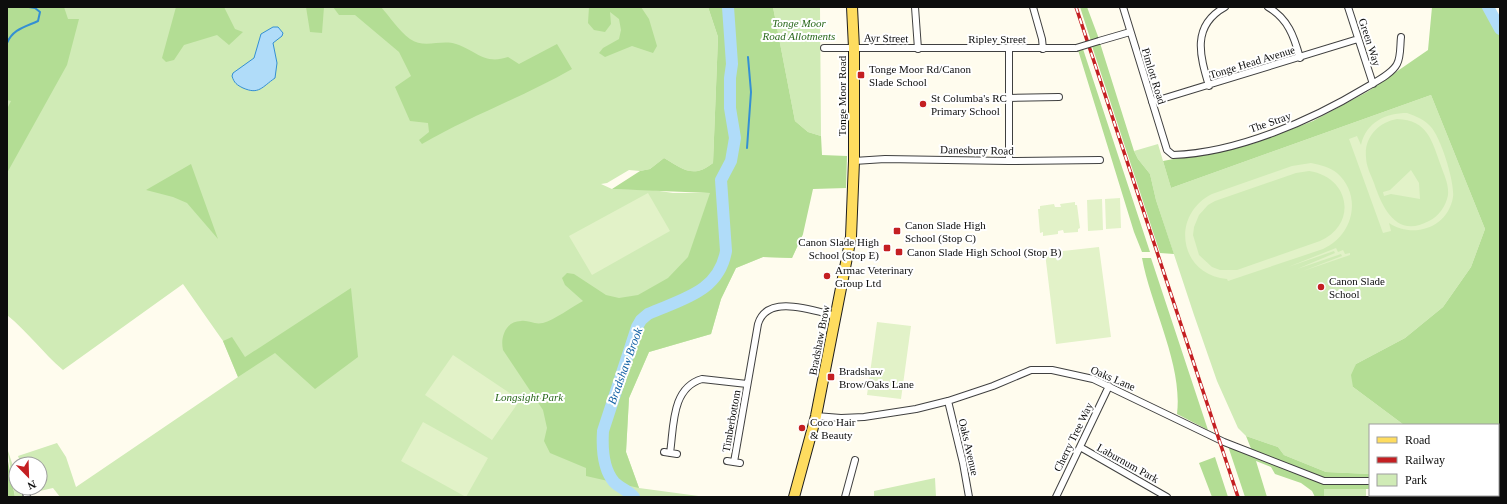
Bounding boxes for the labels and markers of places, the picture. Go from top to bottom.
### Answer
place label: Tonge Moor Rd/Canon Slade School [869,63,971,88]
marker: Tonge Moor Rd/Canon Slade School [856,70,866,80]
place label: St Columba's RC Primary School [931,92,1007,117]
marker: St Columba's RC Primary School [918,99,928,109]
place label: Canon Slade High School (Stop C) [905,219,986,245]
marker: Canon Slade High School (Stop C) [892,226,902,236]
place label: Canon Slade High School (Stop E) [798,236,879,262]
marker: Canon Slade High School (Stop E) [882,243,892,253]
place label: Canon Slade High School (Stop B) [907,246,1062,259]
marker: Canon Slade High School (Stop B) [894,247,904,257]
place label: Armac Veterinary Group Ltd [835,264,914,289]
marker: Armac Veterinary Group Ltd [822,271,832,281]
place label: Canon Slade School [1329,275,1385,300]
marker: Canon Slade School [1316,282,1326,292]
place label: Bradshaw Brow/Oaks Lane [839,365,914,390]
marker: Bradshaw Brow/Oaks Lane [826,372,836,382]
place label: Coco Hair & Beauty [810,416,856,441]
marker: Coco Hair & Beauty [797,423,807,433]

